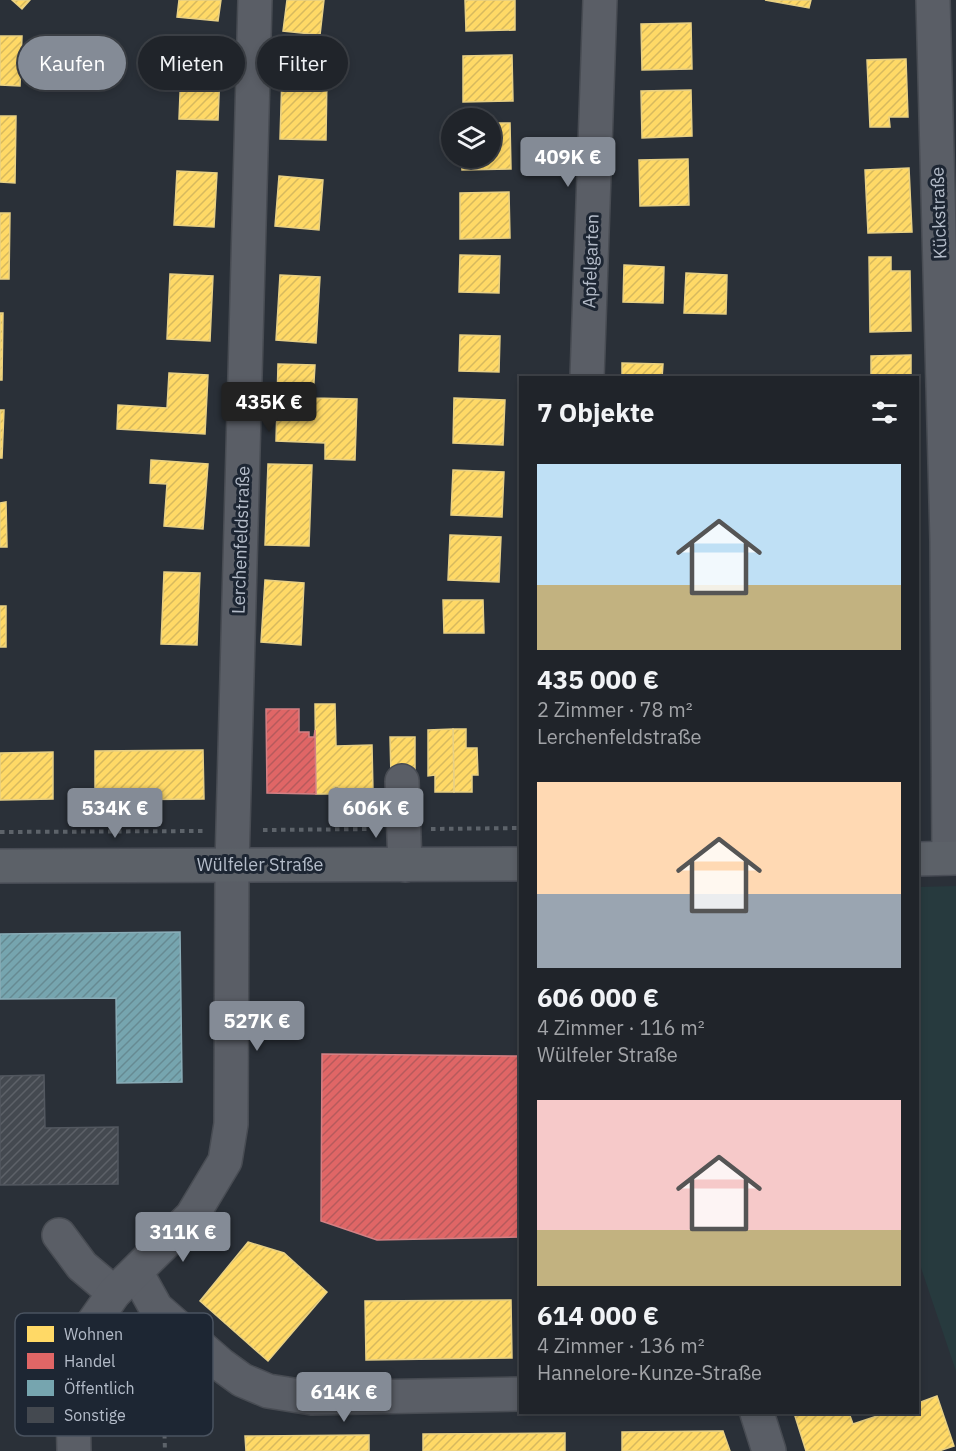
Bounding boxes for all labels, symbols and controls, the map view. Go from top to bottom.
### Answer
chip: Kaufen [18,36,126,90]
chip: Mieten [138,36,245,90]
chip: Filter [257,36,348,90]
map controls [441,108,501,168]
button: layers [441,108,501,168]
pin: 409K € [519,137,617,188]
text: 409K € [534,143,602,170]
street label: Kückstraße [925,166,952,260]
street label: Apfelgarten [577,213,604,309]
pin: 435K € [220,382,318,433]
text: 435K € [235,388,303,415]
text: 7 Objekte [537,395,654,429]
icon: filters [868,396,901,429]
street label: Lerchenfeldstraße [226,465,255,614]
icon: home [665,503,773,611]
text: 435 000 € [537,662,659,696]
text: 2 Zimmer · 78 m² [537,696,693,723]
text: Lerchenfeldstraße [537,723,702,750]
pin: 534K € [66,788,164,839]
pin: 606K € [327,788,425,839]
text: 534K € [81,794,149,821]
text: 606K € [342,794,410,821]
icon: home [665,821,773,929]
street label: Wülfeler Straße [197,853,323,876]
text: 606 000 € [537,980,659,1014]
pin: 527K € [208,1001,306,1052]
text: 527K € [223,1007,291,1034]
text: 4 Zimmer · 116 m² [537,1014,705,1041]
text: Wülfeler Straße [537,1041,678,1068]
icon: home [665,1139,773,1247]
pin: 311K € [134,1212,232,1263]
text: 311K € [149,1218,217,1245]
text: 614 000 € [537,1298,659,1332]
legend [15,1313,213,1436]
text: Wohnen [64,1324,123,1344]
text: 4 Zimmer · 136 m² [537,1332,705,1359]
text: Handel [64,1351,115,1371]
text: Hannelore-Kunze-Straße [537,1359,762,1386]
pin: 614K € [295,1372,393,1423]
text: Öffentlich [64,1378,135,1398]
text: 614K € [310,1378,378,1405]
text: Sonstige [64,1405,126,1425]

